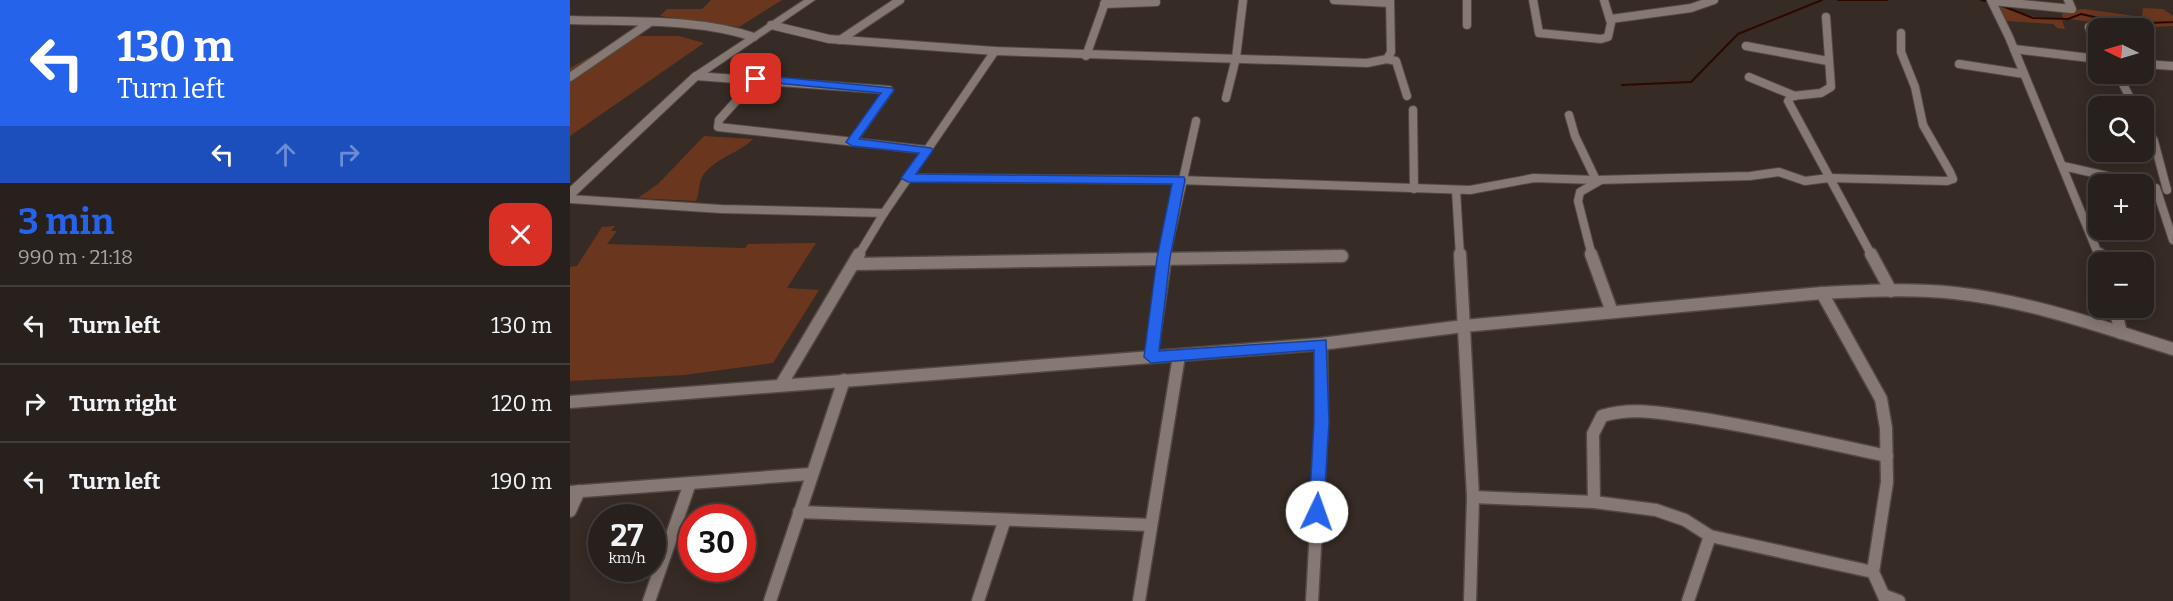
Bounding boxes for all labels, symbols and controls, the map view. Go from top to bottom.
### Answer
north arrow [2088,18,2154,84]
map controls [2088,18,2154,318]
text: 130 m [117,22,234,72]
icon: left [18,24,96,102]
pin [730,53,781,104]
icon: arrive [739,62,772,95]
text: Turn left [117,73,225,105]
button: search [2088,96,2154,162]
icon: left [206,138,239,171]
icon: ahead [269,138,302,171]
icon: right [332,138,365,171]
button: + [2088,174,2154,240]
text: 3 min [18,200,114,244]
button: close [489,203,552,266]
text: 990 m · 21:18 [18,245,133,269]
button: − [2088,252,2154,318]
icon: left [18,309,51,342]
text: Turn left [69,312,161,339]
text: 130 m [491,312,552,339]
icon: right [18,387,51,420]
text: Turn right [69,390,177,417]
text: 120 m [492,390,552,417]
icon: left [18,465,51,498]
text: Turn left [69,468,161,495]
text: 190 m [491,468,552,495]
position arrow [1285,480,1349,544]
speed limit sign: 30 [678,504,756,582]
text: 27 [611,518,643,554]
text: km/h [608,549,646,567]

